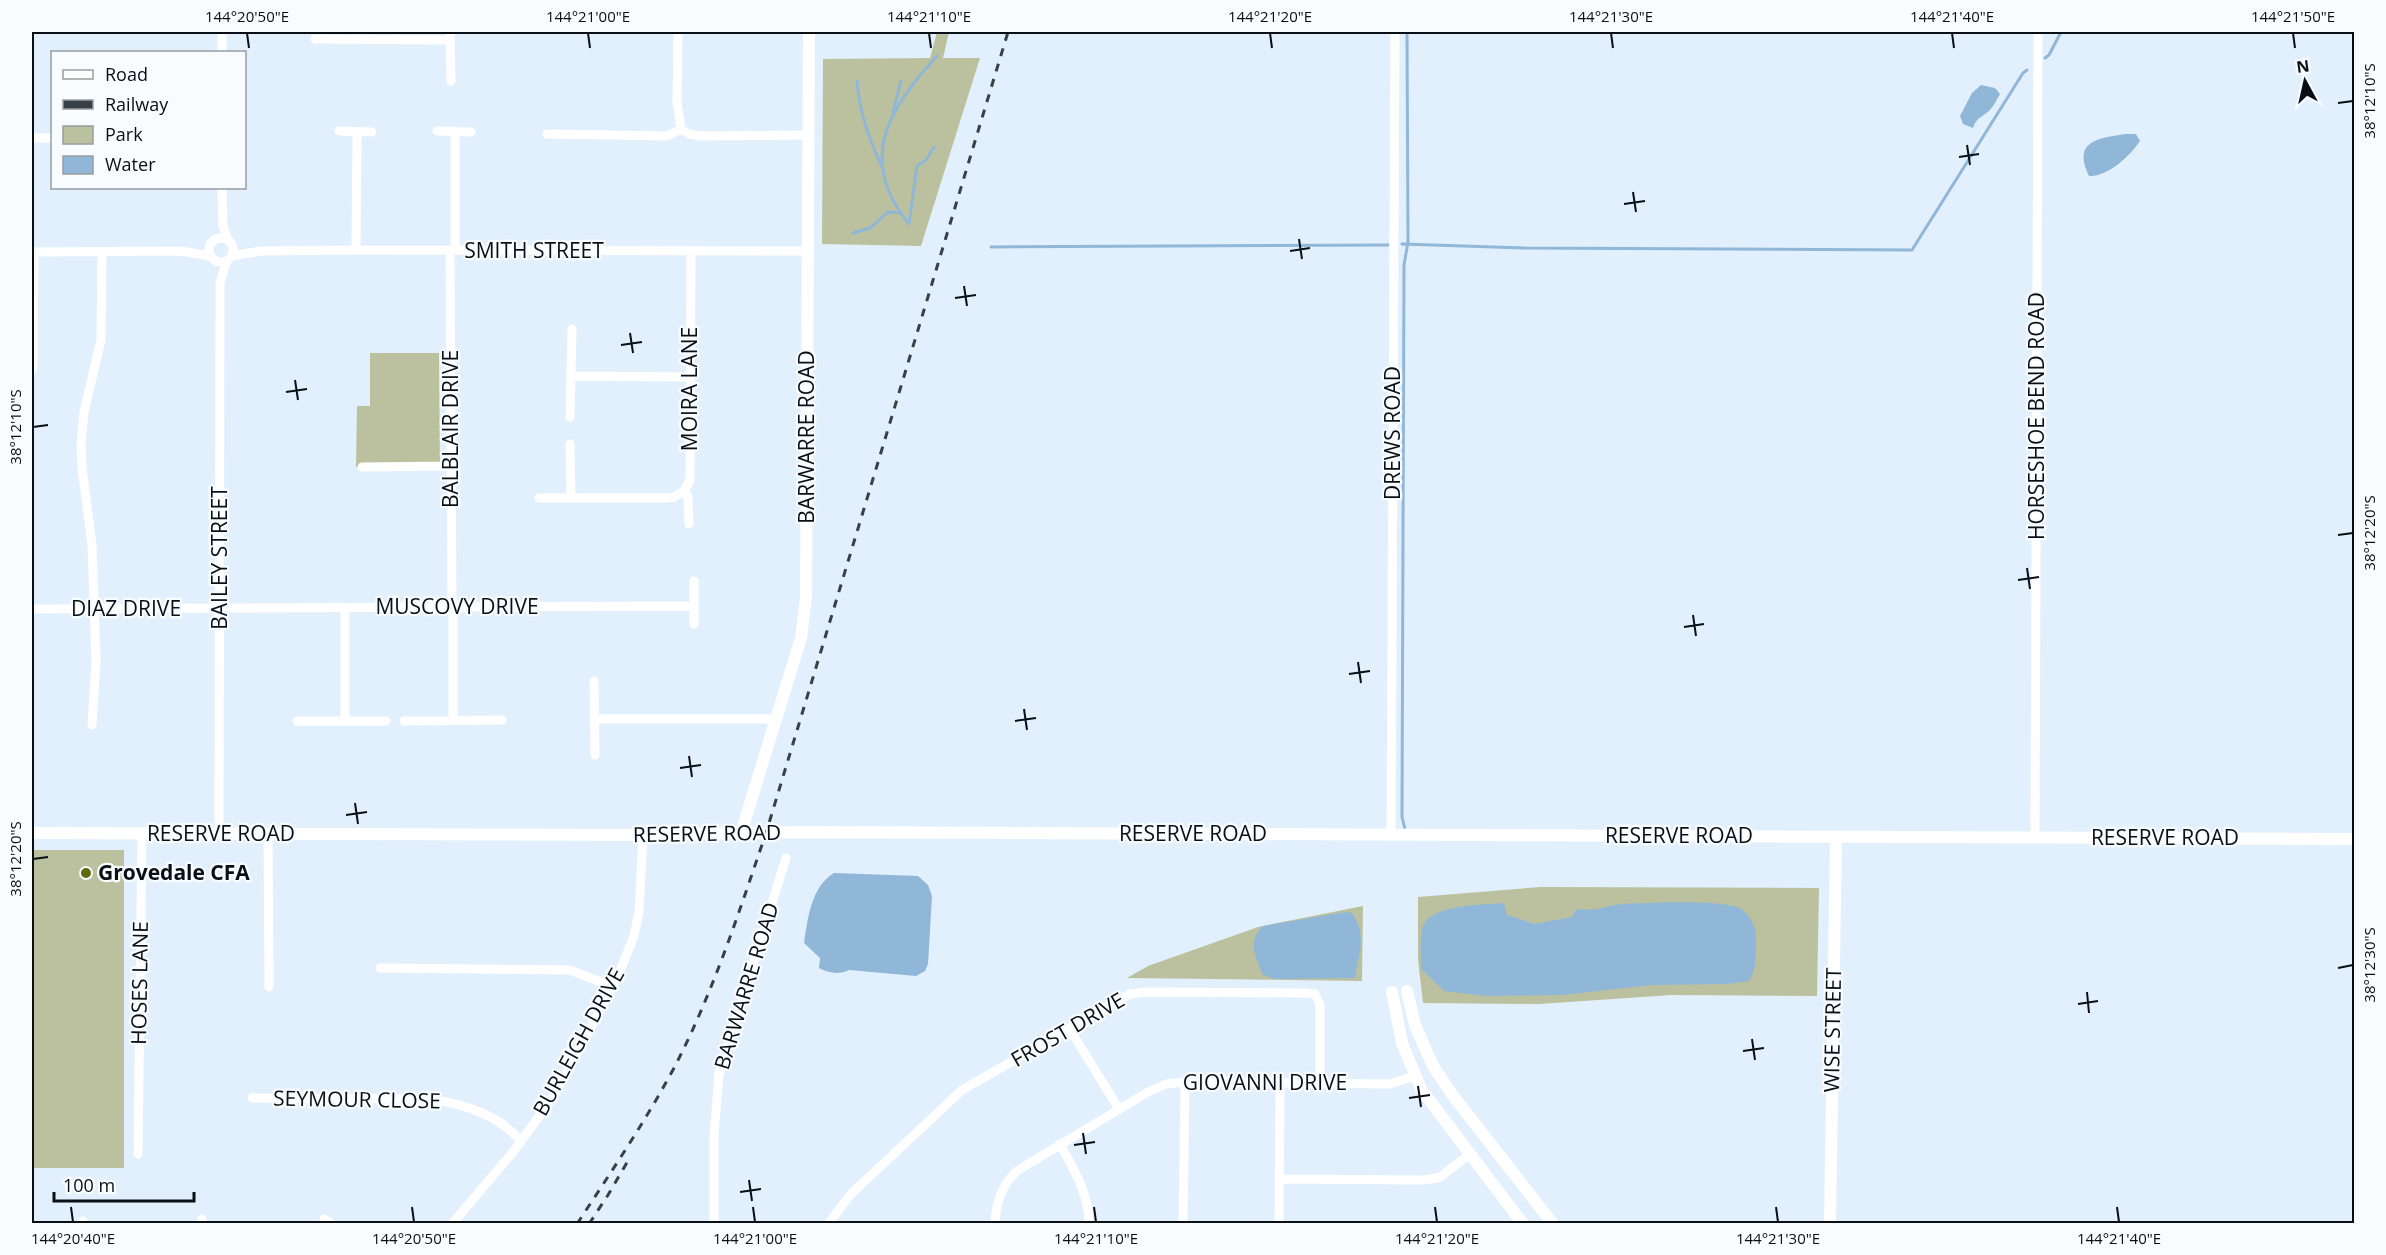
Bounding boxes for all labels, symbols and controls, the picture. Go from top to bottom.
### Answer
text: 144°20'50"E [205,6,289,26]
text: 144°21'00"E [546,6,630,26]
text: 144°21'10"E [887,6,971,26]
text: 144°21'20"E [1228,6,1312,26]
text: 144°21'30"E [1569,6,1653,26]
text: 144°21'40"E [1910,6,1994,26]
text: 144°21'50"E [2251,6,2335,26]
legend [51,51,246,189]
north arrow [2275,51,2335,111]
text: N [2295,54,2311,78]
text: Road [105,62,148,86]
text: 38°12'10"S [2359,63,2379,139]
text: Railway [105,92,169,116]
text: Park [105,122,143,146]
text: Water [105,152,156,176]
street label: SMITH STREET [464,236,604,264]
street label: HORSESHOE BEND ROAD [2022,292,2050,540]
street label: MOIRA LANE [675,327,703,451]
street label: BALBLAIR DRIVE [436,350,464,508]
street label: BARWARRE ROAD [792,350,820,524]
street label: DREWS ROAD [1378,366,1406,500]
text: 38°12'10"S [5,389,25,465]
street label: BAILEY STREET [205,486,233,630]
text: 38°12'20"S [2359,495,2379,571]
street label: MUSCOVY DRIVE [375,592,539,620]
street label: DIAZ DRIVE [71,594,181,622]
street label: RESERVE ROAD [633,818,781,848]
street label: RESERVE ROAD [147,819,295,847]
street label: RESERVE ROAD [1119,819,1267,847]
text: 38°12'20"S [5,821,25,897]
street label: RESERVE ROAD [1605,821,1753,849]
street label: RESERVE ROAD [2091,823,2239,851]
place label: Grovedale CFA [98,858,250,886]
marker: Grovedale CFA [79,866,93,880]
street label: BARWARRE ROAD [707,899,785,1073]
street label: HOSES LANE [124,921,154,1045]
text: 38°12'30"S [2359,927,2379,1003]
street label: BURLEIGH DRIVE [526,963,630,1120]
street label: WISE STREET [1817,967,1847,1093]
street label: FROST DRIVE [1006,985,1129,1073]
street label: GIOVANNI DRIVE [1183,1068,1347,1096]
street label: SEYMOUR CLOSE [273,1084,441,1114]
scale bar [54,1165,194,1203]
text: 100 m [63,1173,115,1197]
text: 144°20'40"E [31,1228,115,1248]
text: 144°20'50"E [372,1228,456,1248]
text: 144°21'00"E [713,1228,797,1248]
text: 144°21'10"E [1054,1228,1138,1248]
text: 144°21'20"E [1395,1228,1479,1248]
text: 144°21'30"E [1736,1228,1820,1248]
text: 144°21'40"E [2077,1228,2161,1248]

